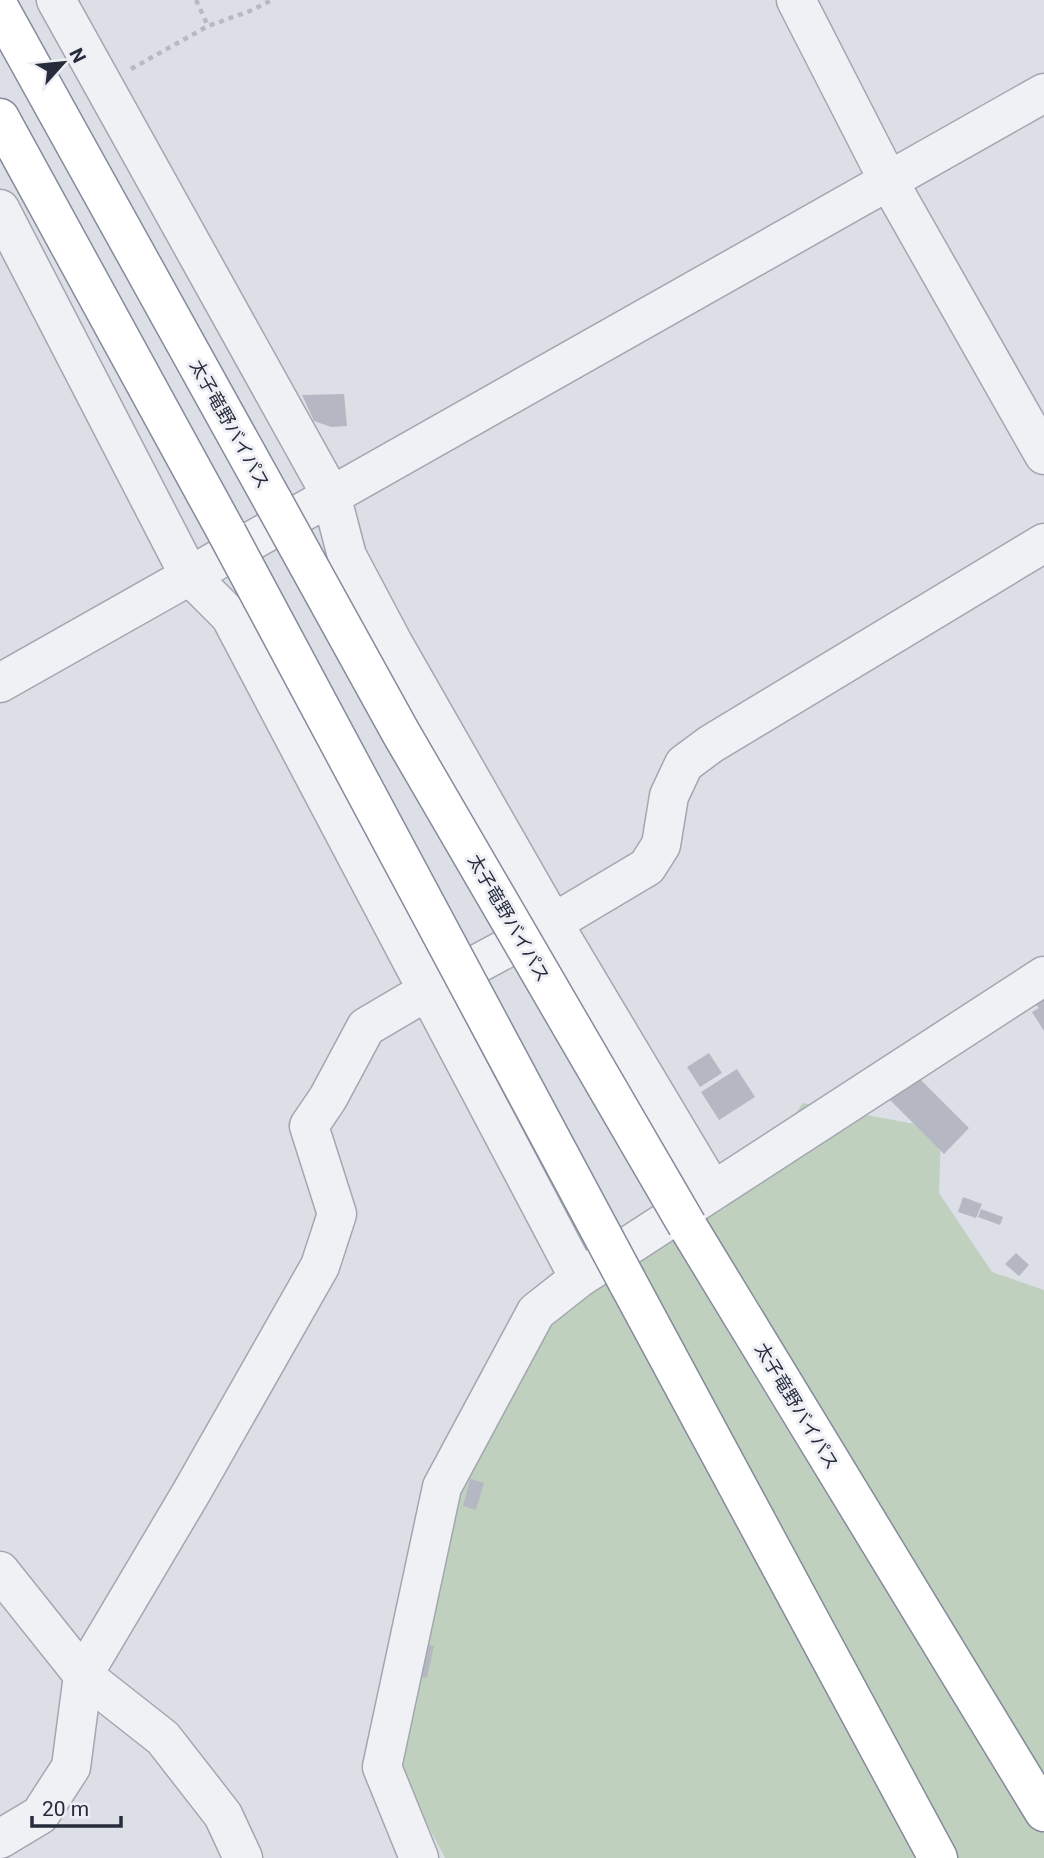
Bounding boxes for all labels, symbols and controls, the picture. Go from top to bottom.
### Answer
north arrow [28,28,98,98]
text: N [64,44,91,67]
street label: 太子竜野バイパス [186,356,274,492]
street label: 太子竜野バイパス [464,851,554,985]
street label: 太子竜野バイパス [751,1339,843,1473]
scale bar [32,1784,121,1828]
text: 20 m [42,1797,89,1821]

